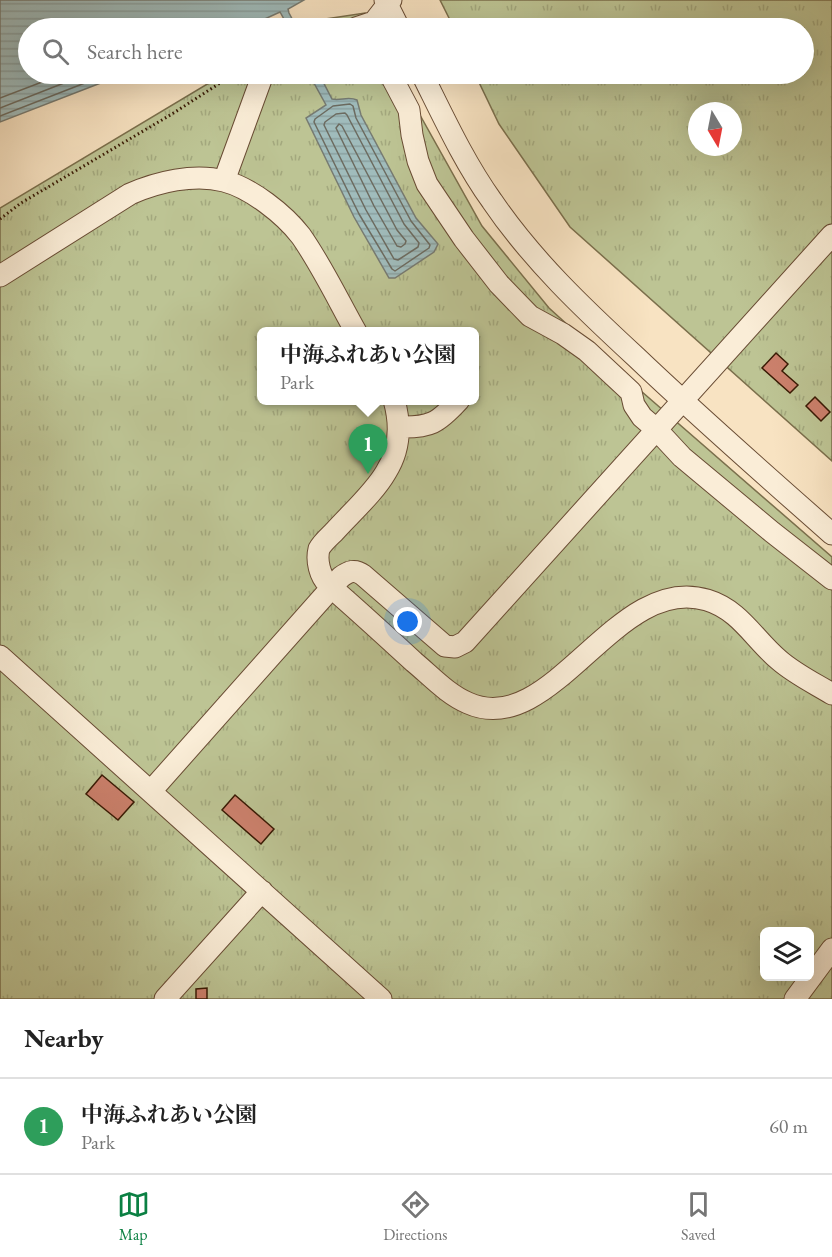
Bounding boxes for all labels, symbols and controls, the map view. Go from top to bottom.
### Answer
search box [18,18,814,84]
icon: search [39,35,72,68]
text: Search here [87,37,182,66]
north arrow [688,102,742,156]
popup [257,327,479,405]
text: 中海ふれあい公園 [280,340,456,369]
text: Park [280,369,314,395]
pin: 1 [348,424,388,474]
your location [393,607,422,636]
map controls [760,927,814,981]
button: layers [760,927,814,981]
text: Nearby [24,1021,104,1055]
text: 中海ふれあい公園 [81,1100,257,1129]
text: 1 [38,1113,49,1139]
text: 60 m [769,1113,808,1139]
text: Park [81,1129,115,1155]
tab: Map [117,1188,150,1245]
tab: Directions [383,1188,448,1245]
tab: Saved [681,1188,715,1245]

